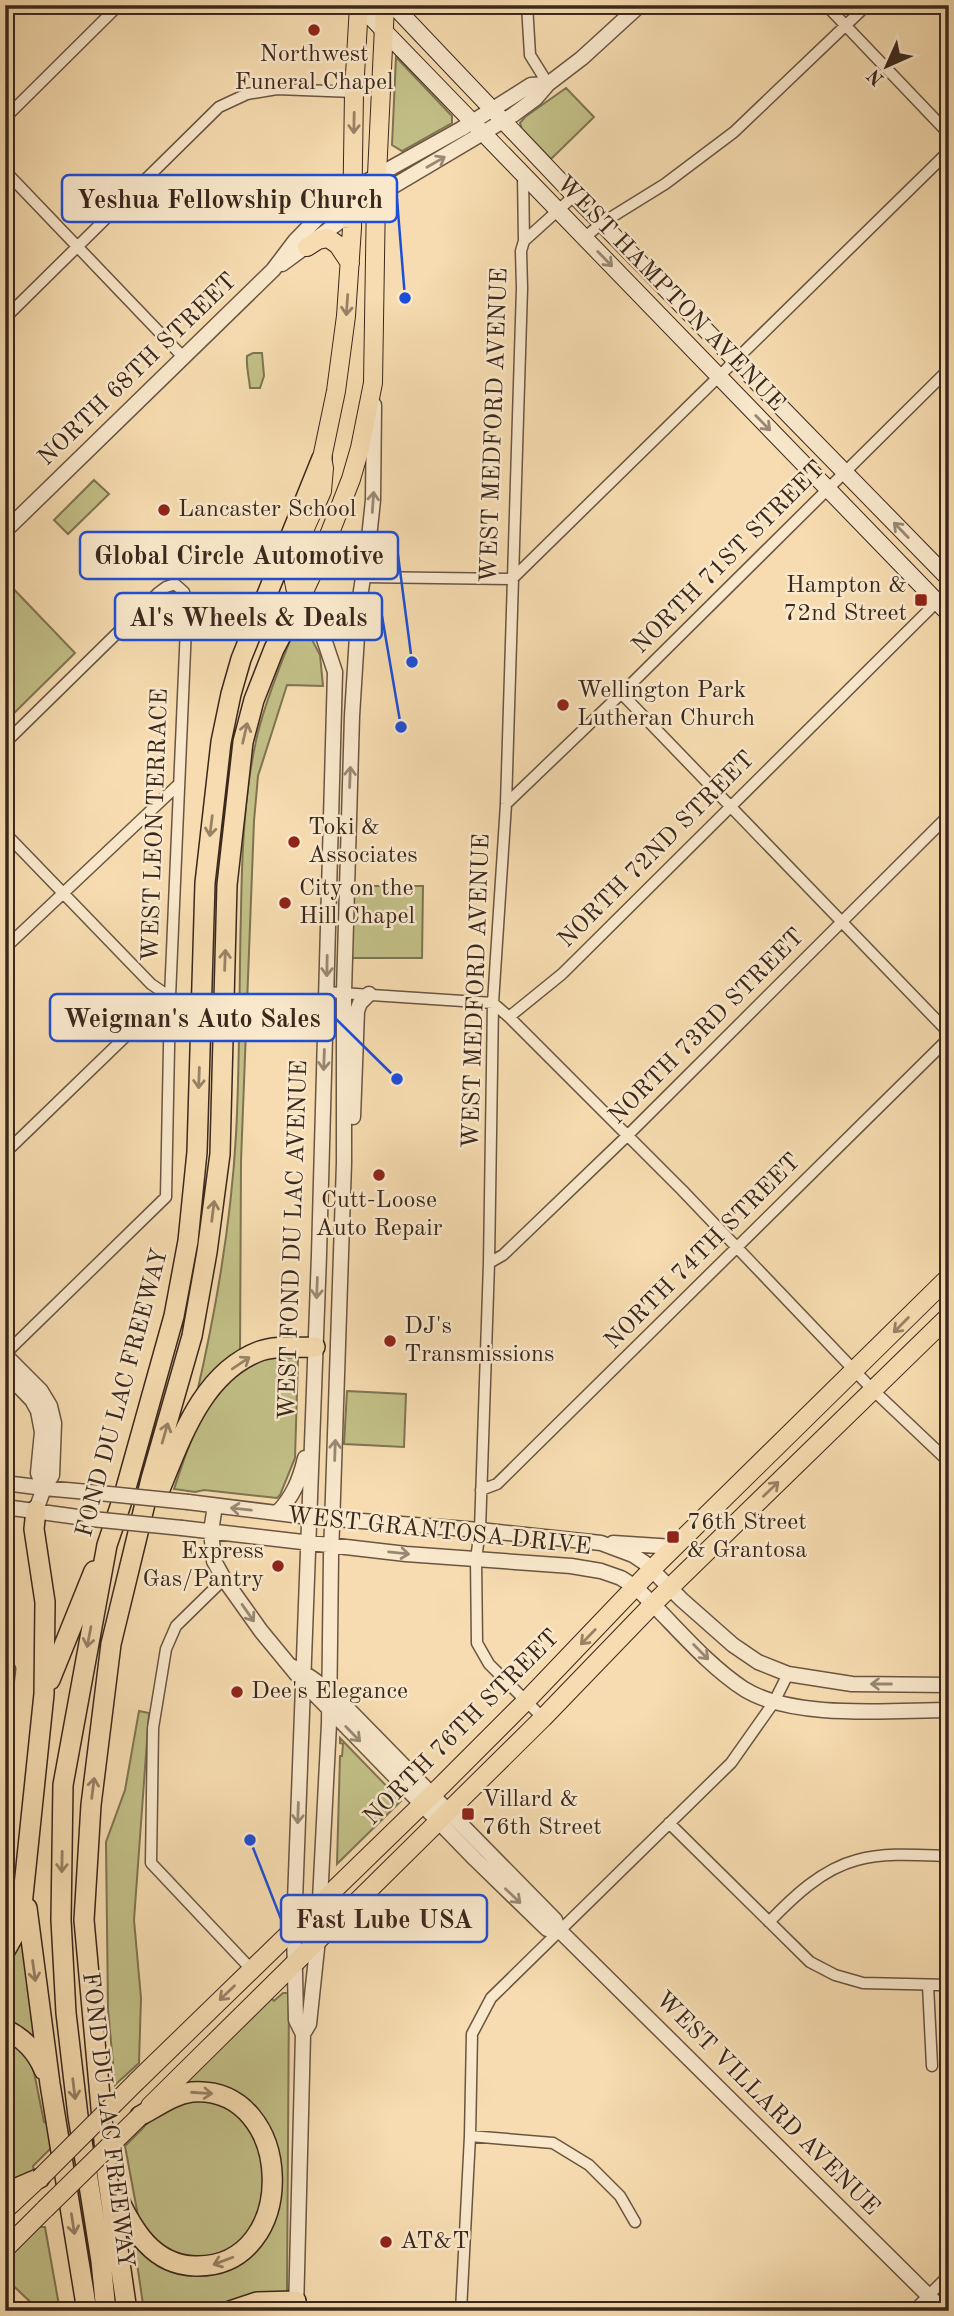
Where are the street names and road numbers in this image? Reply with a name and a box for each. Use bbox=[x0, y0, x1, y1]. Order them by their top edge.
street label: WEST HAMPTON AVENUE bbox=[551, 172, 789, 416]
street label: WEST MEDFORD AVENUE bbox=[478, 267, 512, 583]
street label: NORTH 68TH STREET bbox=[34, 269, 242, 471]
street label: NORTH 71ST STREET bbox=[628, 457, 830, 659]
street label: WEST LEON TERRACE bbox=[139, 688, 173, 962]
street label: NORTH 72ND STREET bbox=[554, 747, 760, 953]
street label: WEST MEDFORD AVENUE bbox=[460, 833, 494, 1149]
street label: NORTH 73RD STREET bbox=[605, 925, 809, 1129]
street label: WEST FOND DU LAC AVENUE bbox=[276, 1060, 312, 1420]
street label: NORTH 74TH STREET bbox=[601, 1150, 805, 1354]
street label: FOND DU LAC FREEWAY bbox=[73, 1246, 173, 1540]
street label: WEST GRANTOSA DRIVE bbox=[286, 1504, 592, 1560]
street label: NORTH 76TH STREET bbox=[360, 1626, 564, 1830]
street label: FOND DU LAC FREEWAY bbox=[77, 1971, 137, 2269]
street label: WEST VILLARD AVENUE bbox=[651, 1988, 883, 2220]

